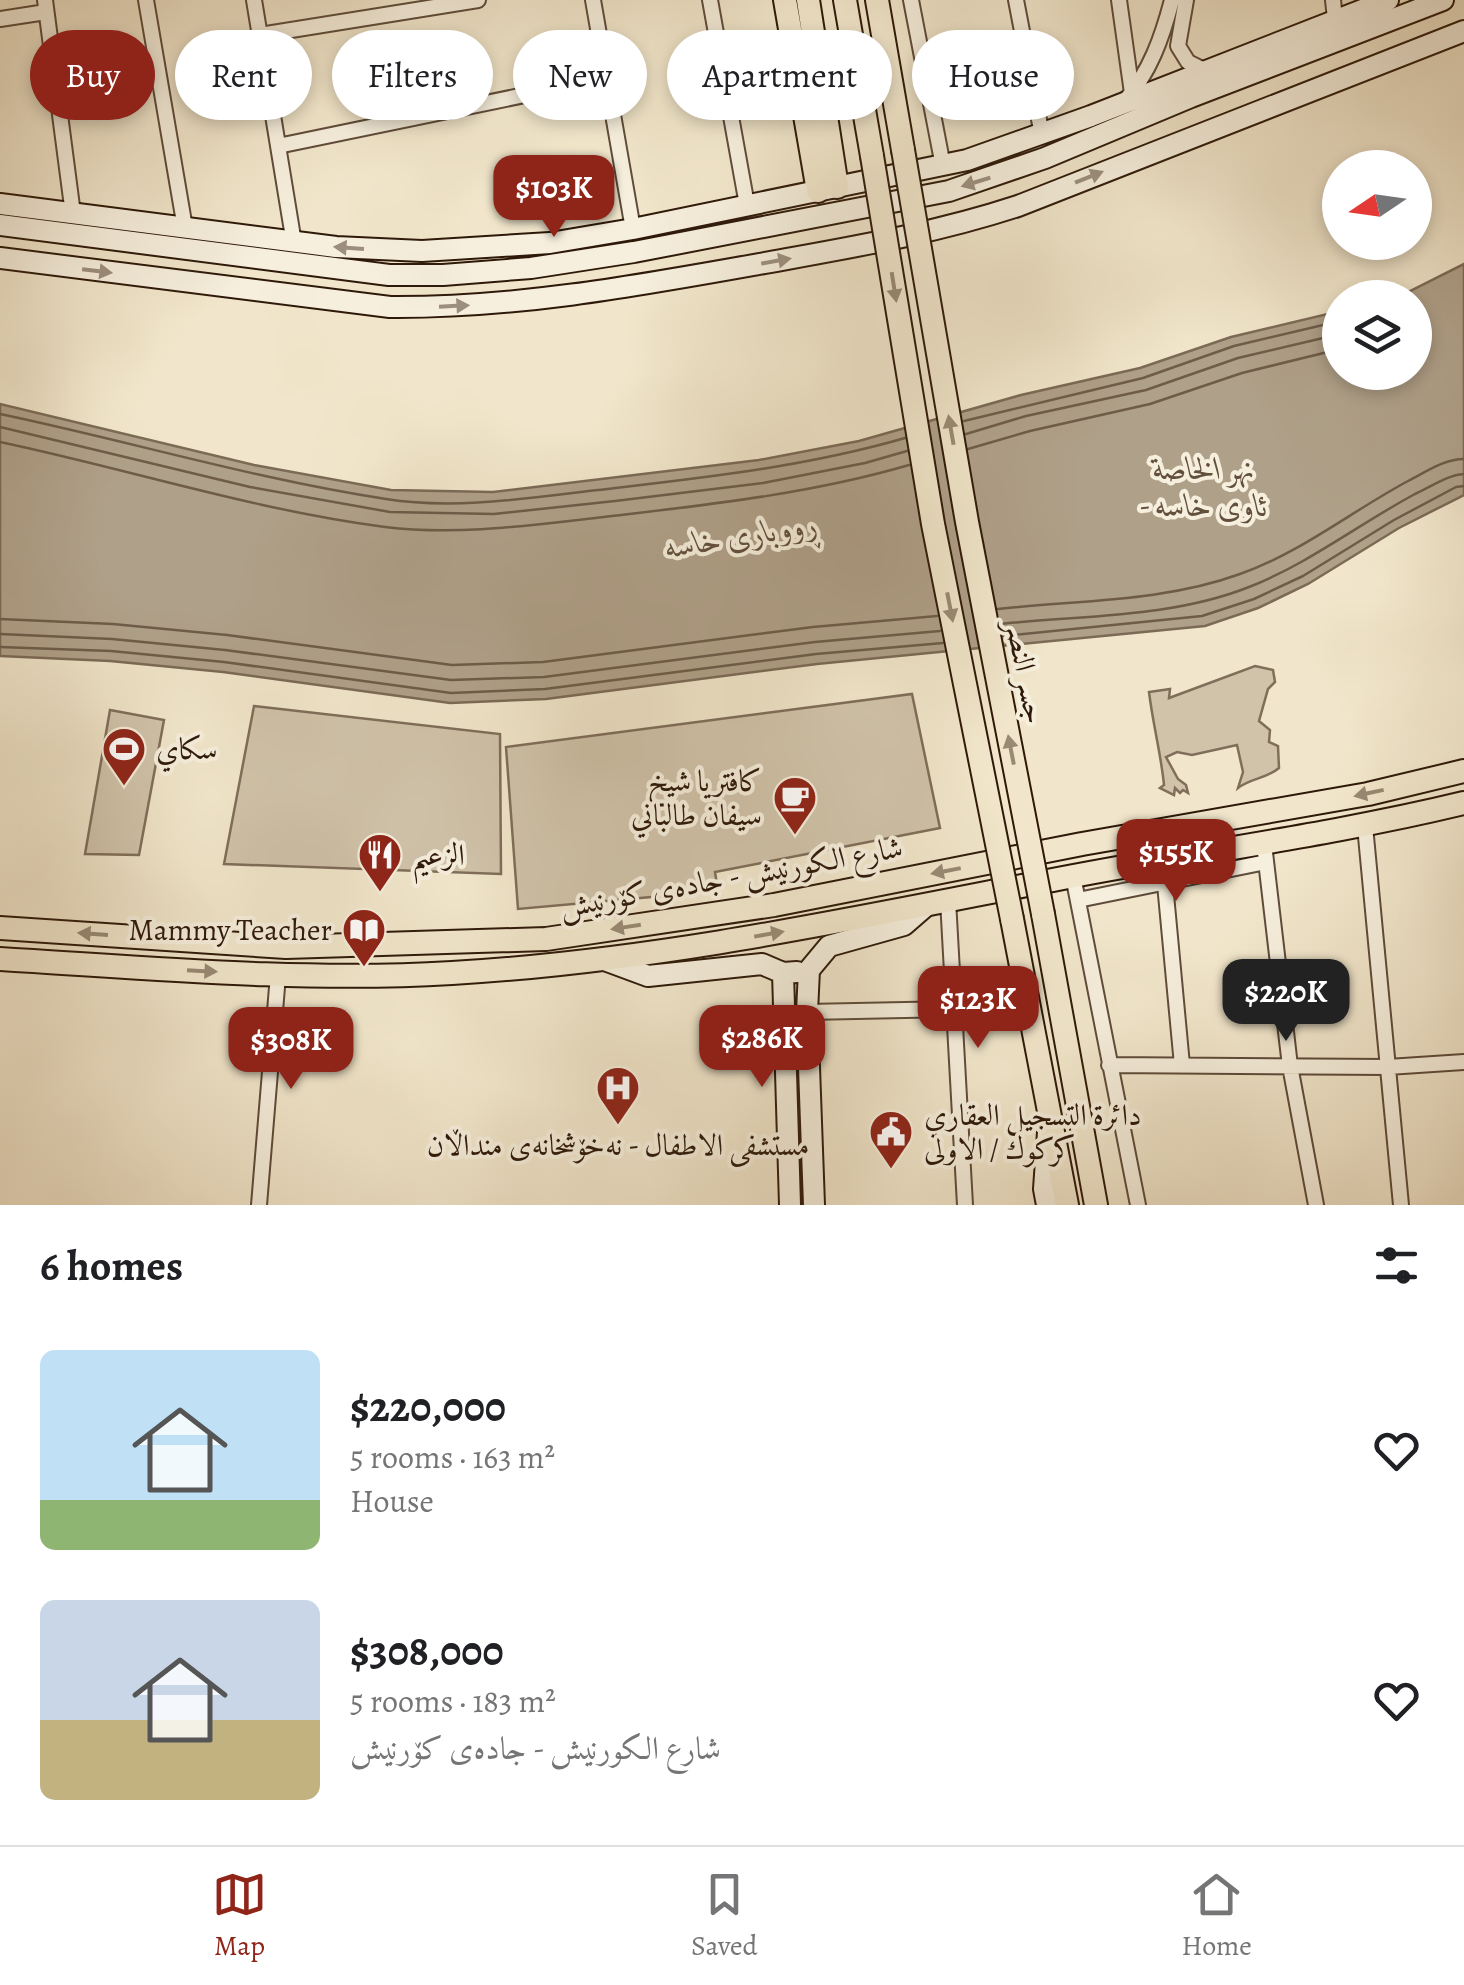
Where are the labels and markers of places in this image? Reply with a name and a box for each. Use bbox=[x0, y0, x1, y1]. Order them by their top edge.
pin: $103K bbox=[484, 155, 624, 240]
sports icon: سكاي bbox=[101, 726, 147, 787]
place label: سكاي bbox=[156, 729, 217, 773]
place label: كافتريا شيخ سيفان طالباني bbox=[631, 761, 762, 839]
cafe icon: كافتريا شيخ سيفان طالباني bbox=[772, 775, 818, 836]
pin: $155K bbox=[1106, 819, 1246, 904]
restaurant icon: الزعيم bbox=[357, 832, 403, 893]
place label: الزعيم bbox=[412, 835, 465, 884]
library icon: Mammy Teacher bbox=[341, 907, 387, 968]
place label: Mammy Teacher bbox=[129, 910, 332, 950]
pin: $220K bbox=[1216, 959, 1356, 1044]
pin: $123K bbox=[908, 966, 1048, 1051]
pin: $286K bbox=[692, 1005, 832, 1090]
pin: $308K bbox=[221, 1007, 361, 1092]
hospital icon: مستشفى الاطفال - نەخۆشخانەی منداڵان bbox=[595, 1065, 641, 1126]
place label: دائرة التسجيل العقاري كركوك / الاولى bbox=[924, 1095, 1142, 1169]
public building icon: دائرة التسجيل العقاري كركوك / الاولى bbox=[868, 1109, 914, 1170]
place label: مستشفى الاطفال - نەخۆشخانەی منداڵان bbox=[427, 1125, 809, 1167]

